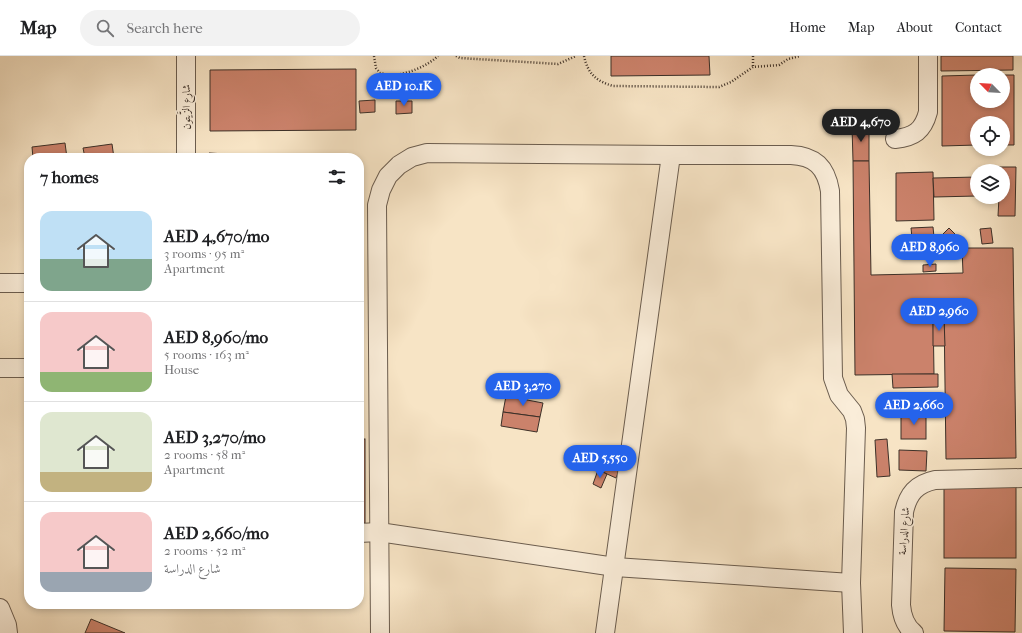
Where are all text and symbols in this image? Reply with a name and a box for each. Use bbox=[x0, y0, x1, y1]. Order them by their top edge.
search box bbox=[80, 10, 360, 46]
text: Map bbox=[20, 17, 56, 39]
icon: search bbox=[94, 17, 116, 39]
text: Search here bbox=[126, 19, 203, 37]
text: Home bbox=[789, 19, 826, 36]
text: Map bbox=[848, 19, 875, 36]
text: About bbox=[897, 19, 933, 36]
text: Contact bbox=[955, 19, 1002, 36]
north arrow bbox=[970, 68, 1010, 108]
map controls bbox=[970, 68, 1010, 204]
pin: AED 10.1K bbox=[358, 73, 450, 107]
text: AED 10.1K bbox=[375, 78, 433, 93]
street label: شارع الزَّيتون bbox=[176, 84, 196, 130]
pin: AED 4,670 bbox=[815, 109, 907, 143]
text: AED 4,670 bbox=[831, 114, 891, 129]
button: locate bbox=[970, 116, 1010, 156]
button: layers bbox=[970, 164, 1010, 204]
icon: filters bbox=[326, 166, 348, 188]
text: 7 homes bbox=[40, 167, 99, 187]
text: AED 4,670/mo bbox=[164, 226, 269, 246]
icon: home bbox=[72, 227, 120, 275]
pin: AED 8,960 bbox=[884, 234, 976, 268]
text: AED 8,960 bbox=[900, 239, 960, 254]
text: 3 rooms · 95 m² bbox=[164, 246, 244, 261]
text: Apartment bbox=[164, 261, 225, 276]
pin: AED 2,960 bbox=[893, 298, 985, 332]
text: AED 2,960 bbox=[909, 303, 969, 318]
text: AED 8,960/mo bbox=[164, 327, 268, 347]
icon: home bbox=[72, 328, 120, 376]
text: 5 rooms · 163 m² bbox=[164, 347, 249, 362]
text: House bbox=[164, 362, 199, 377]
pin: AED 3,270 bbox=[477, 373, 569, 407]
text: AED 3,270 bbox=[494, 378, 552, 393]
pin: AED 2,660 bbox=[868, 392, 960, 426]
text: AED 2,660 bbox=[884, 397, 944, 412]
text: AED 3,270/mo bbox=[164, 427, 266, 447]
icon: home bbox=[72, 428, 120, 476]
pin: AED 5,550 bbox=[554, 445, 646, 479]
text: 2 rooms · 58 m² bbox=[164, 447, 245, 462]
text: AED 5,550 bbox=[572, 450, 628, 465]
text: Apartment bbox=[164, 462, 225, 477]
street label: شارع الدراسة bbox=[896, 507, 915, 556]
text: AED 2,660/mo bbox=[164, 523, 269, 543]
icon: home bbox=[72, 528, 120, 576]
text: 2 rooms · 52 m² bbox=[164, 543, 245, 558]
text: شارع الدراسة bbox=[164, 561, 221, 576]

